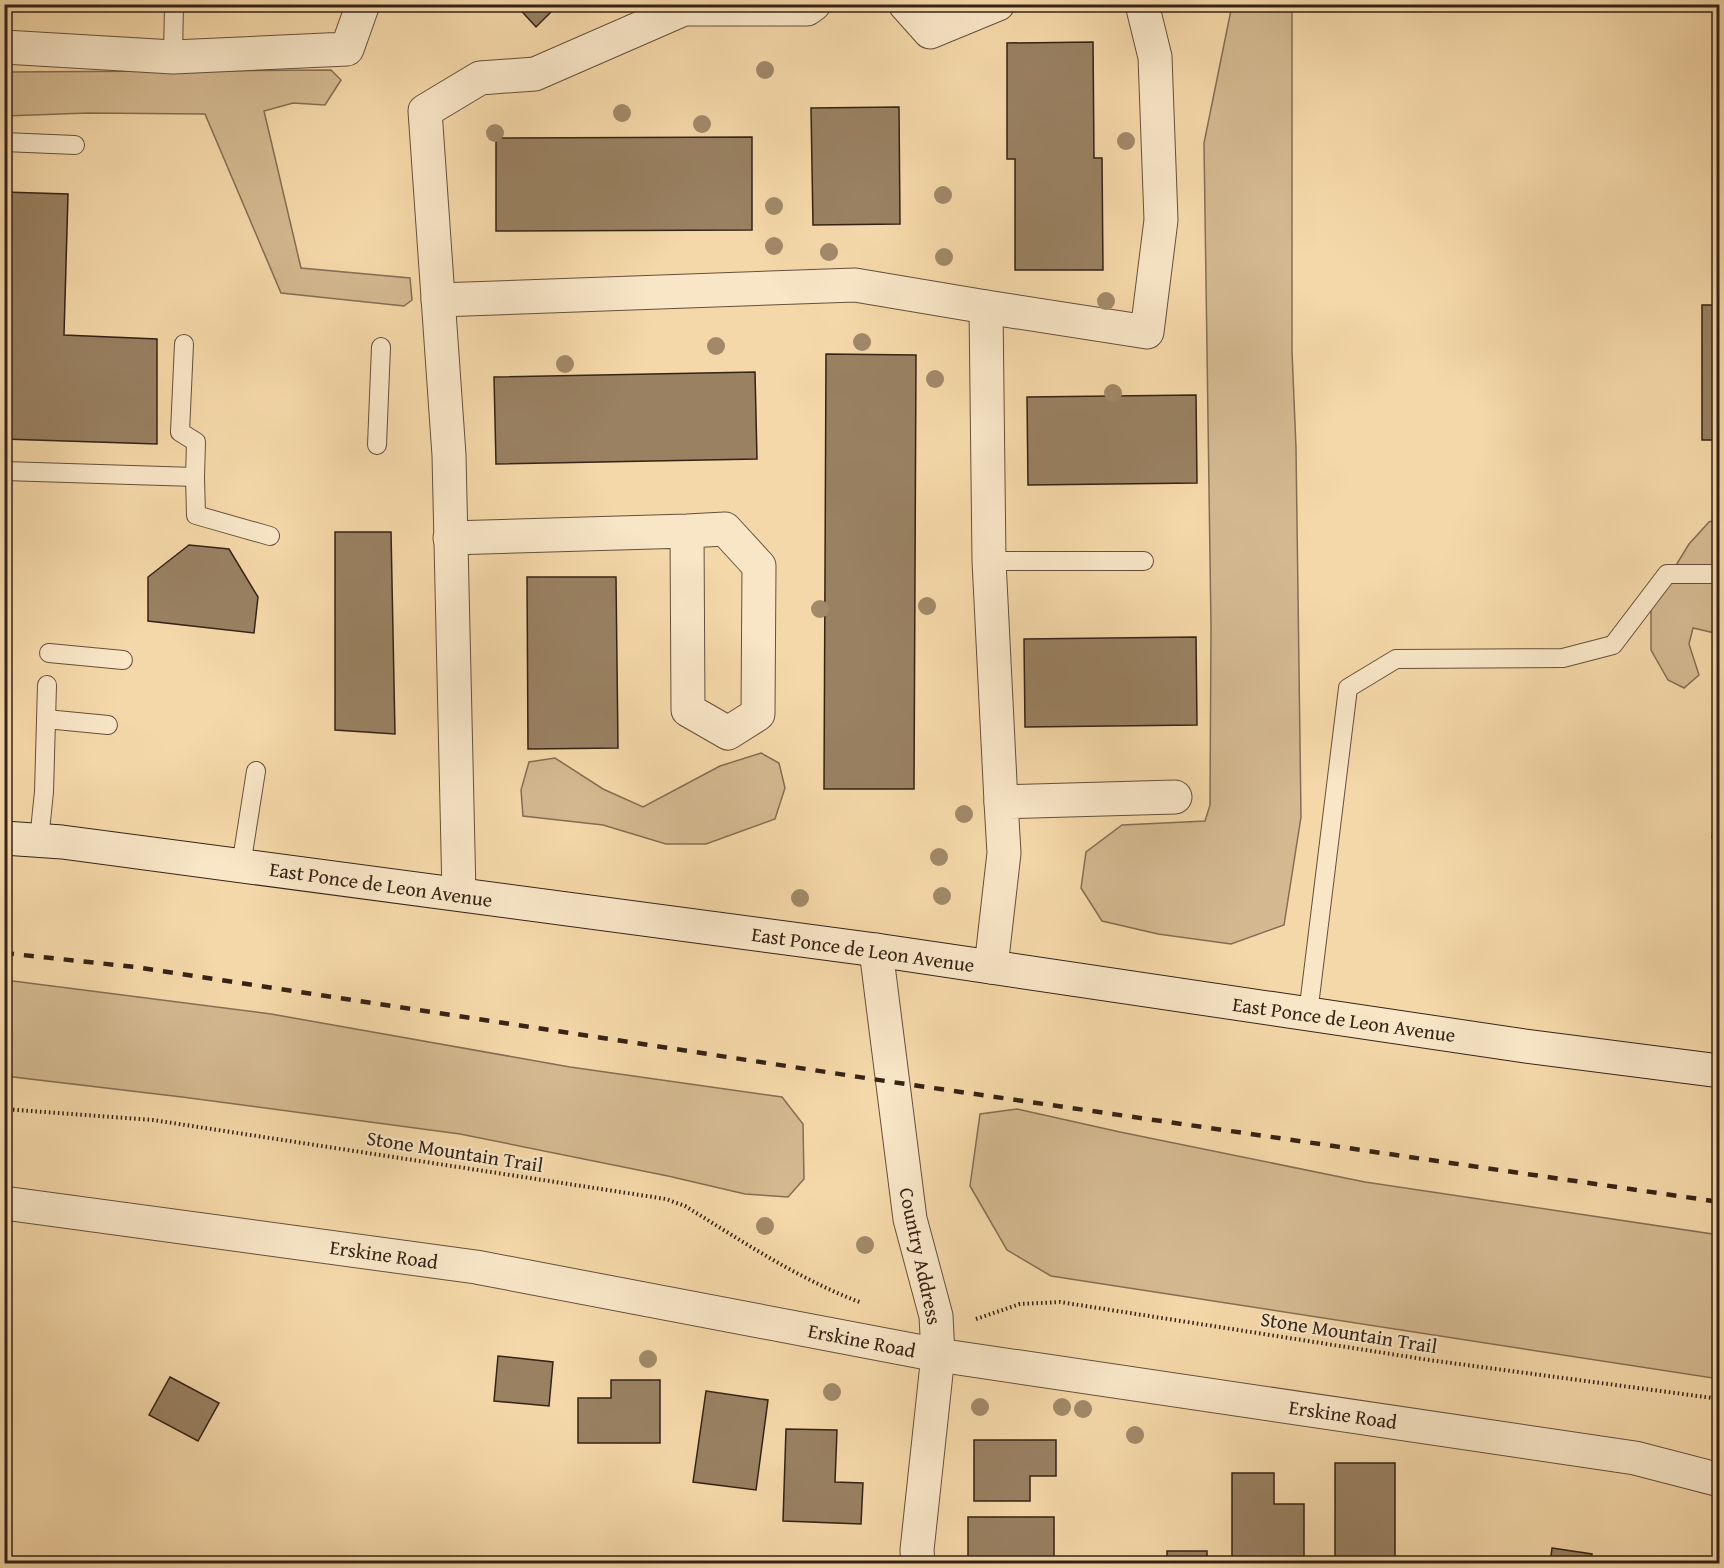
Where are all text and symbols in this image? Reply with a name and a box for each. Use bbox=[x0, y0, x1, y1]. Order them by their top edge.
street label: East Ponce de Leon Avenue bbox=[268, 854, 494, 914]
street label: East Ponce de Leon Avenue bbox=[750, 919, 976, 979]
street label: East Ponce de Leon Avenue bbox=[1231, 989, 1457, 1049]
street label: Stone Mountain Trail bbox=[365, 1123, 546, 1179]
street label: Country Address bbox=[892, 1185, 950, 1327]
street label: Erskine Road bbox=[328, 1232, 440, 1276]
street label: Stone Mountain Trail bbox=[1259, 1304, 1440, 1360]
street label: Erskine Road bbox=[806, 1315, 919, 1365]
street label: Erskine Road bbox=[1287, 1392, 1399, 1436]

